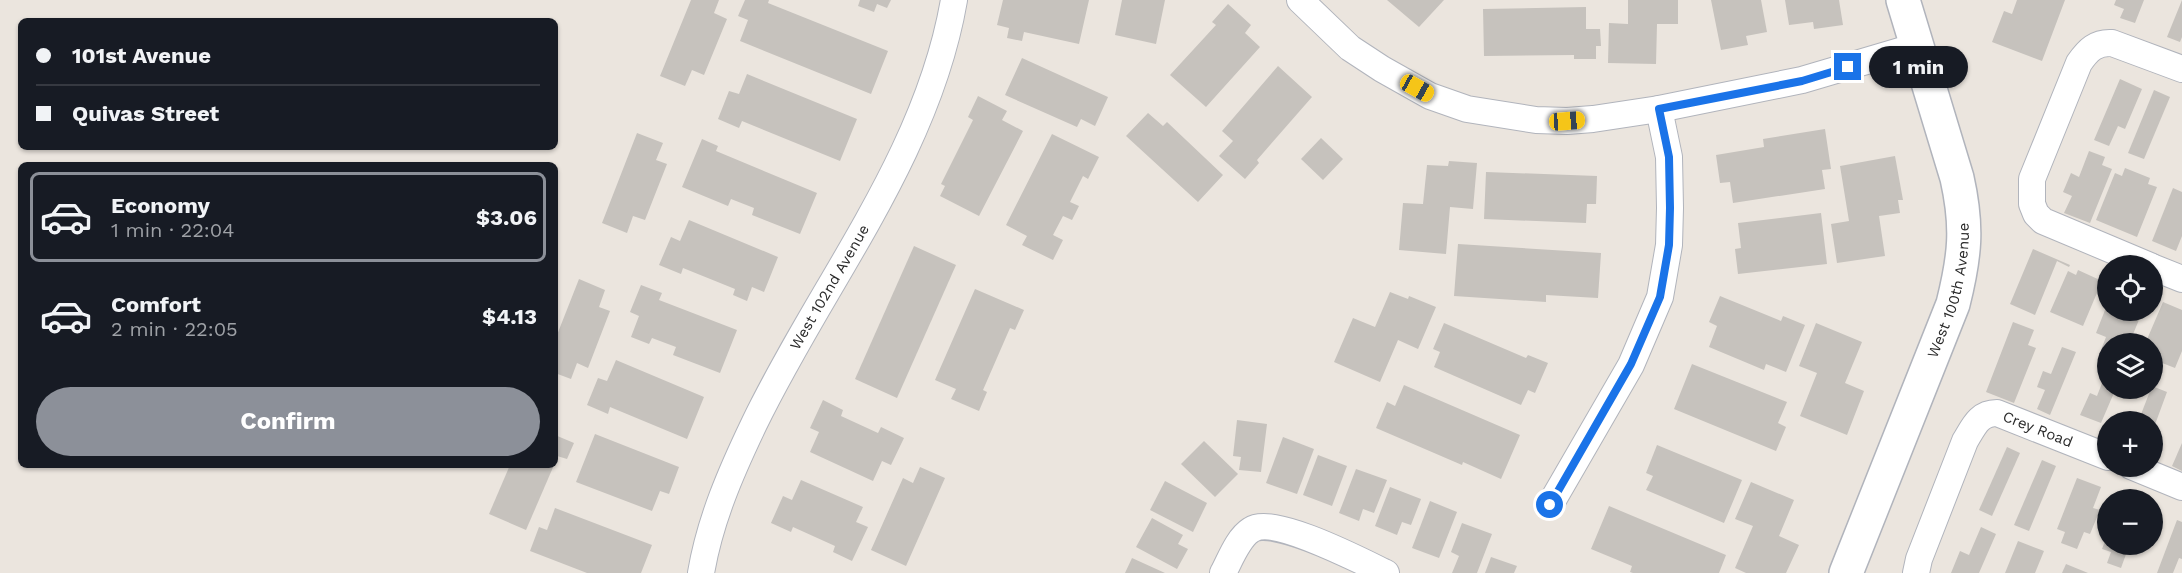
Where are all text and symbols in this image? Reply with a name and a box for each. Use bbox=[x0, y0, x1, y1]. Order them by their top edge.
text: 101st Avenue bbox=[72, 43, 211, 68]
callout: 1 min bbox=[1869, 46, 1968, 88]
route end bbox=[1834, 53, 1861, 80]
text: 1 min bbox=[1893, 55, 1944, 79]
car bbox=[1397, 71, 1437, 105]
text: Quivas Street bbox=[72, 101, 219, 126]
car bbox=[1548, 111, 1586, 131]
icon: car bbox=[39, 190, 93, 244]
text: Economy bbox=[111, 193, 210, 218]
text: $3.06 bbox=[476, 205, 537, 230]
text: 1 min · 22:04 bbox=[111, 218, 234, 242]
street label: West 102nd Avenue bbox=[786, 221, 873, 353]
street label: West 100th Avenue bbox=[1924, 223, 1973, 360]
map controls bbox=[2097, 255, 2163, 555]
button: locate bbox=[2097, 255, 2163, 321]
icon: car bbox=[39, 289, 93, 343]
text: Comfort bbox=[111, 292, 201, 317]
text: $4.13 bbox=[482, 304, 537, 329]
text: 2 min · 22:05 bbox=[111, 317, 238, 341]
button: layers bbox=[2097, 333, 2163, 399]
button: Confirm bbox=[36, 387, 540, 456]
street label: Crey Road bbox=[2000, 407, 2075, 451]
button: + bbox=[2097, 411, 2163, 477]
button: − bbox=[2097, 489, 2163, 555]
route start bbox=[1536, 491, 1563, 518]

